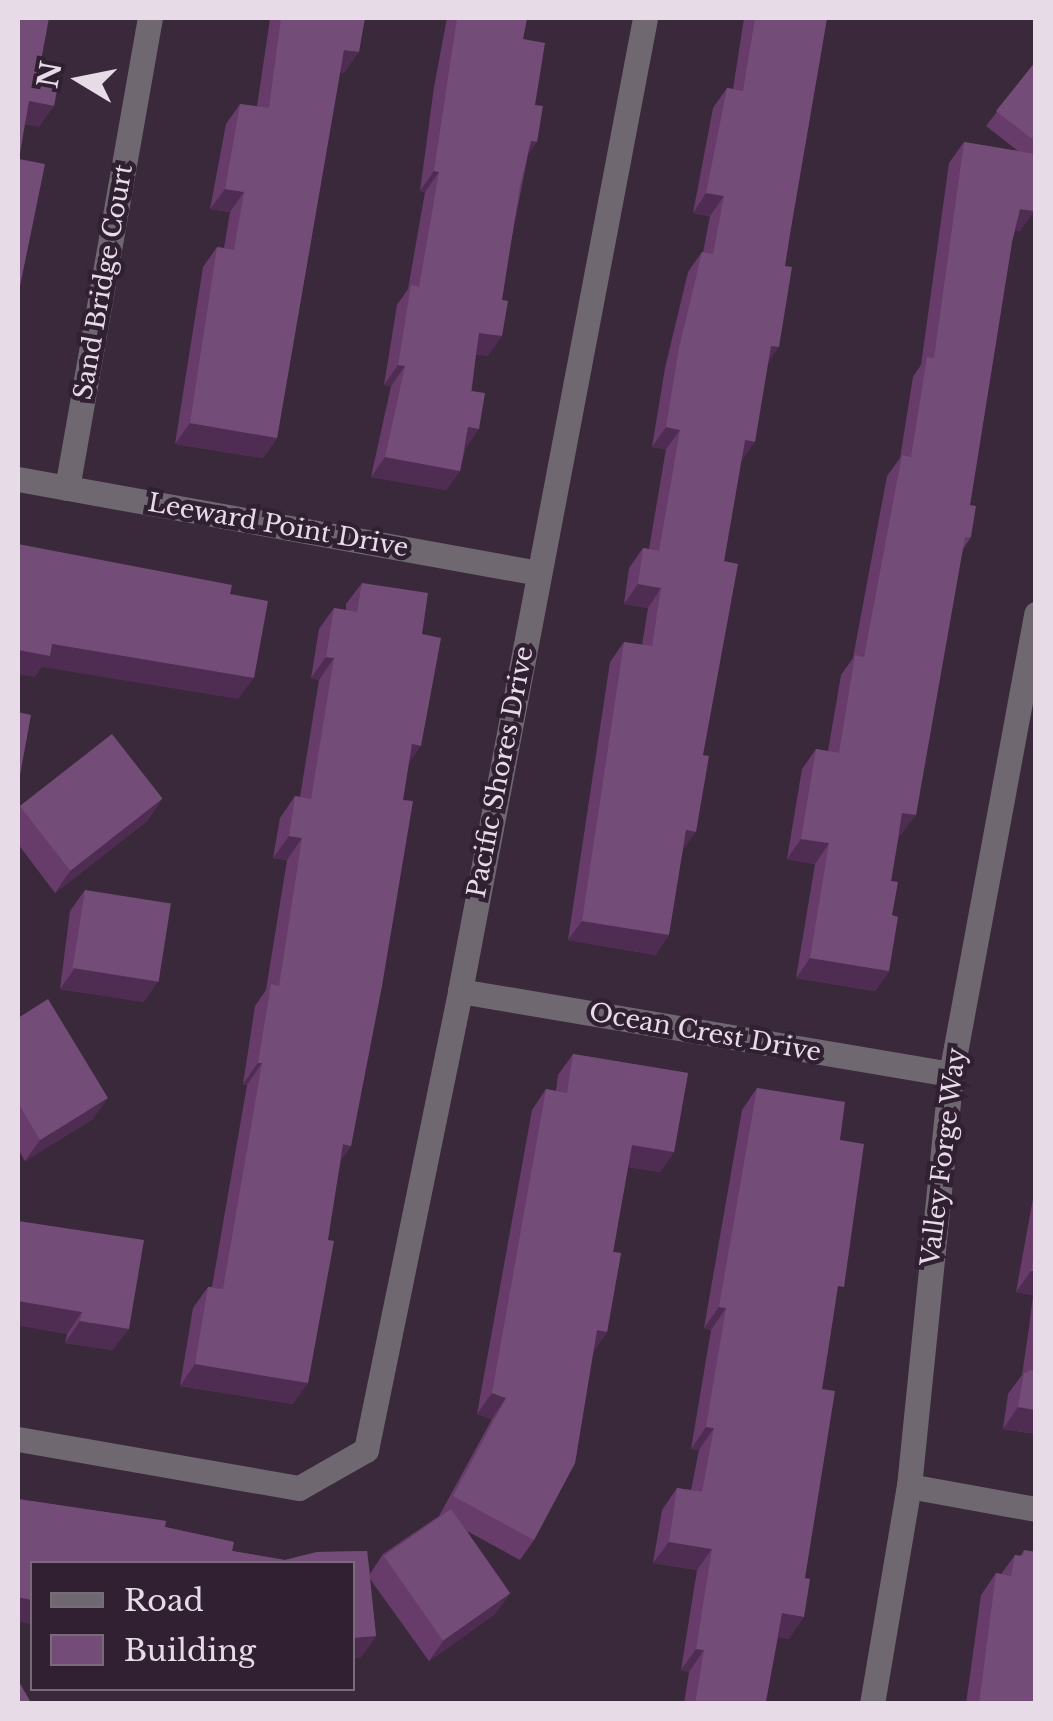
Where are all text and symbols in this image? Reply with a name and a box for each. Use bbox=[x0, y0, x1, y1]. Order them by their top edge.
north arrow bbox=[30, 30, 130, 130]
text: N bbox=[30, 59, 69, 91]
street label: Sand Bridge Court bbox=[69, 162, 139, 402]
street label: Leeward Point Drive bbox=[146, 488, 410, 564]
street label: Pacific Shores Drive bbox=[462, 644, 540, 900]
street label: Ocean Crest Drive bbox=[587, 998, 823, 1068]
street label: Valley Forge Way bbox=[916, 1045, 972, 1269]
legend bbox=[30, 1561, 355, 1691]
text: Road bbox=[124, 1582, 204, 1619]
text: Building bbox=[124, 1632, 256, 1669]

